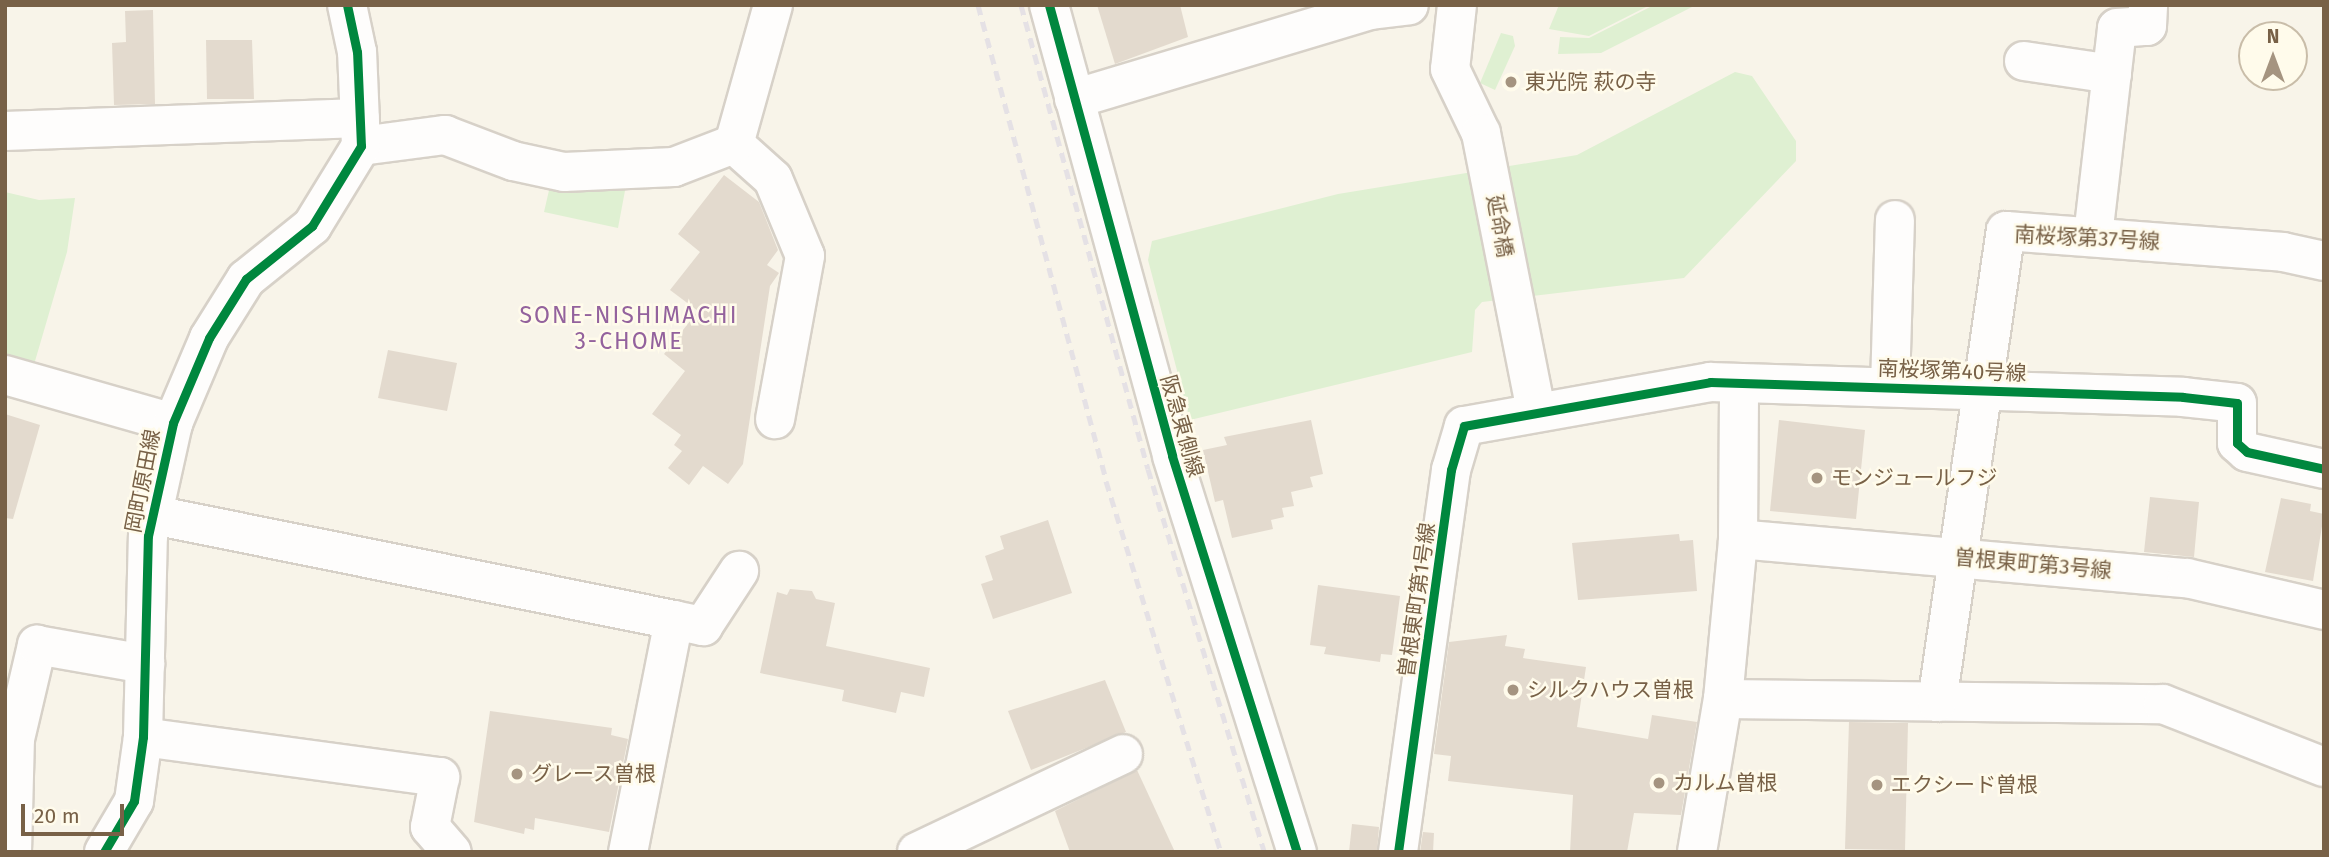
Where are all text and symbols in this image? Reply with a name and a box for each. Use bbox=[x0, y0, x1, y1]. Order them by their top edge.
north arrow bbox=[2238, 21, 2308, 91]
text: N bbox=[2267, 25, 2279, 48]
place label: 東光院 萩の寺 bbox=[1525, 69, 1657, 95]
marker: 東光院 萩の寺 bbox=[1503, 74, 1519, 90]
street label: 延命橋 bbox=[1482, 193, 1518, 259]
street label: 南桜塚第37号線 bbox=[2014, 222, 2160, 254]
district label: SONE-NISHIMACHI 3-CHOME bbox=[521, 301, 737, 355]
street label: 南桜塚第40号線 bbox=[1877, 356, 2027, 386]
street label: 阪急東側線 bbox=[1155, 372, 1209, 480]
street label: 岡町原田線 bbox=[121, 427, 165, 535]
place label: モンジュールフジ bbox=[1831, 465, 1999, 491]
marker: モンジュールフジ bbox=[1809, 470, 1825, 486]
street label: 曽根東町第1号線 bbox=[1394, 521, 1440, 679]
street label: 曽根東町第3号線 bbox=[1953, 545, 2113, 583]
place label: シルクハウス曽根 bbox=[1527, 677, 1695, 703]
marker: シルクハウス曽根 bbox=[1505, 682, 1521, 698]
place label: グレース曽根 bbox=[531, 761, 657, 787]
marker: グレース曽根 bbox=[509, 766, 525, 782]
place label: カルム曽根 bbox=[1673, 770, 1778, 796]
place label: エクシード曽根 bbox=[1891, 772, 2038, 798]
marker: カルム曽根 bbox=[1651, 775, 1667, 791]
marker: エクシード曽根 bbox=[1869, 777, 1885, 793]
scale bar bbox=[24, 790, 128, 834]
text: 20 m bbox=[34, 803, 80, 829]

